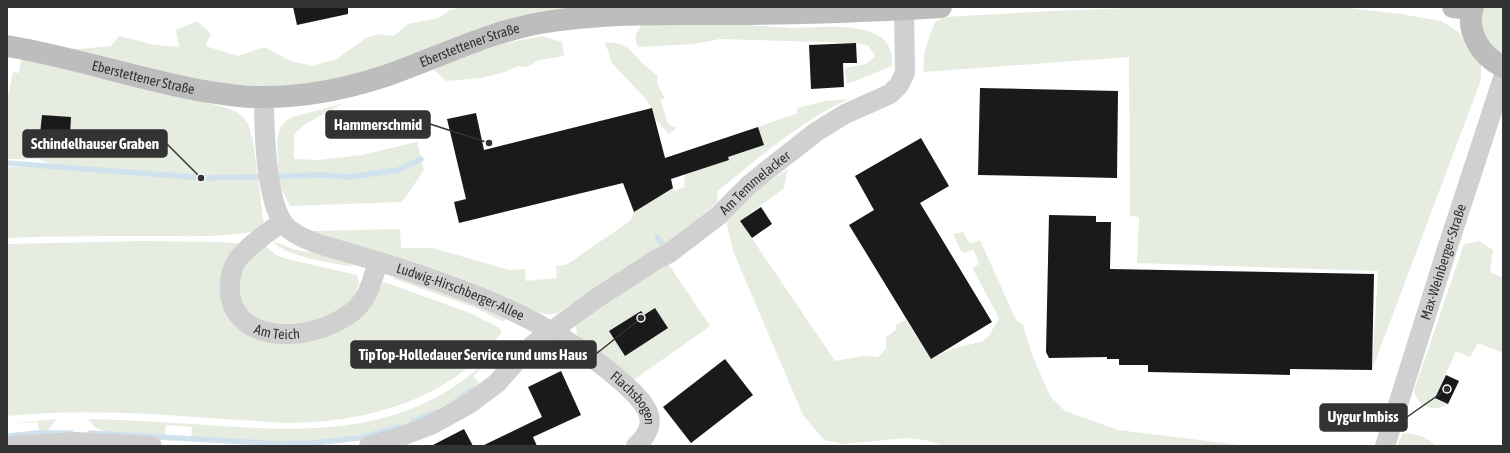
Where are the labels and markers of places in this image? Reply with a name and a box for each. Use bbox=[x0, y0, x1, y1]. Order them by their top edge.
callout: Hammerschmid bbox=[326, 111, 430, 138]
callout: Schindelhauser Graben bbox=[23, 130, 167, 157]
callout: TipTop-Holledauer Service rund ums Haus bbox=[351, 341, 596, 368]
callout: Uygur Imbiss bbox=[1320, 404, 1407, 431]

